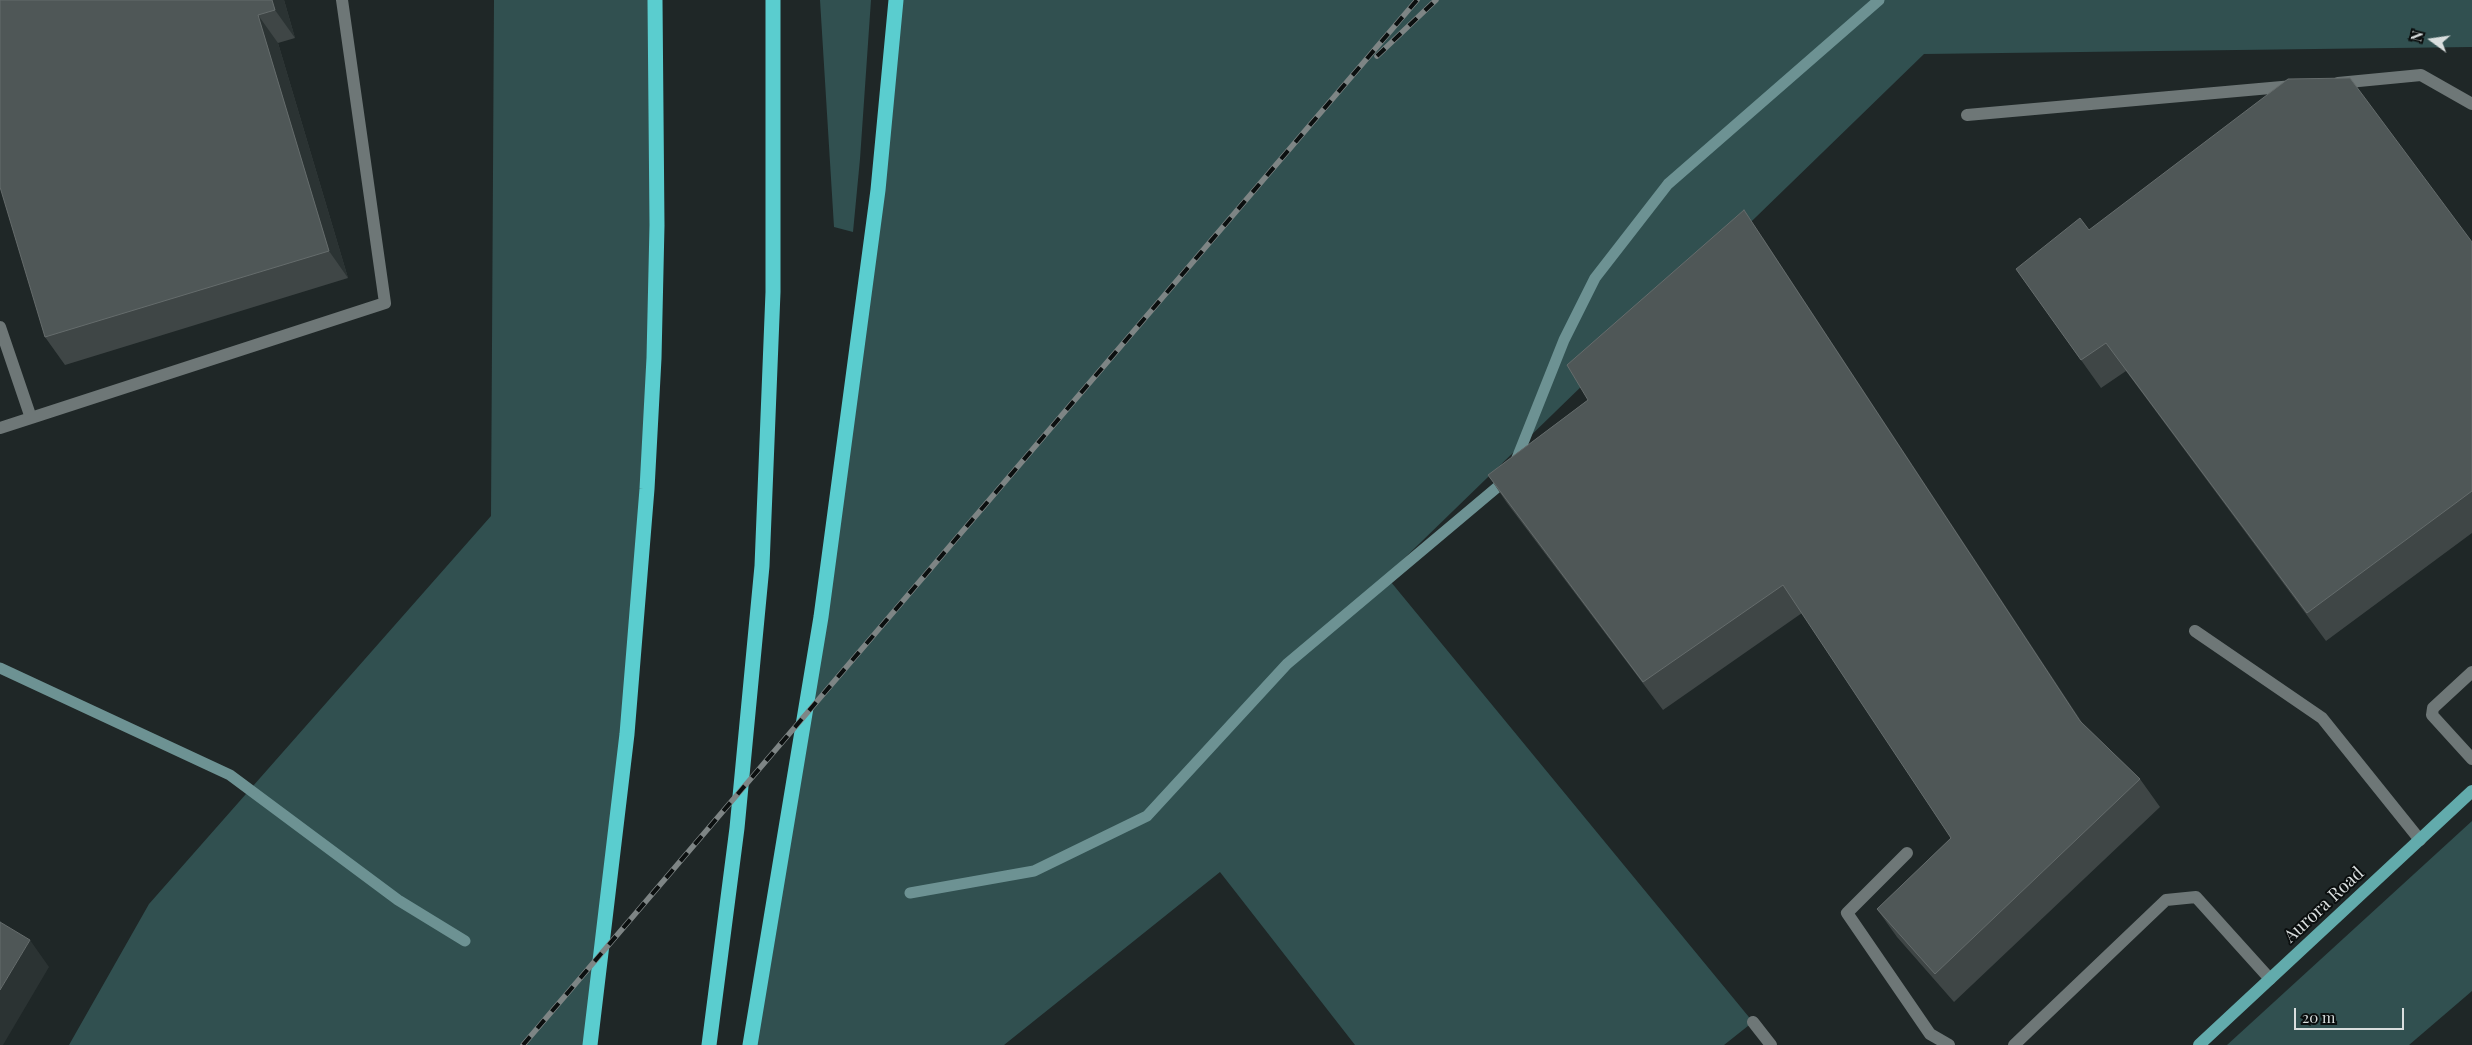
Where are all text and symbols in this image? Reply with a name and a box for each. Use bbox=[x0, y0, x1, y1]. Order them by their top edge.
north arrow bbox=[2407, 15, 2457, 65]
text: N bbox=[2407, 29, 2427, 43]
street label: Aurora Road bbox=[2280, 863, 2368, 947]
scale bar bbox=[2297, 998, 2407, 1030]
text: 20 m bbox=[2302, 1007, 2335, 1027]

